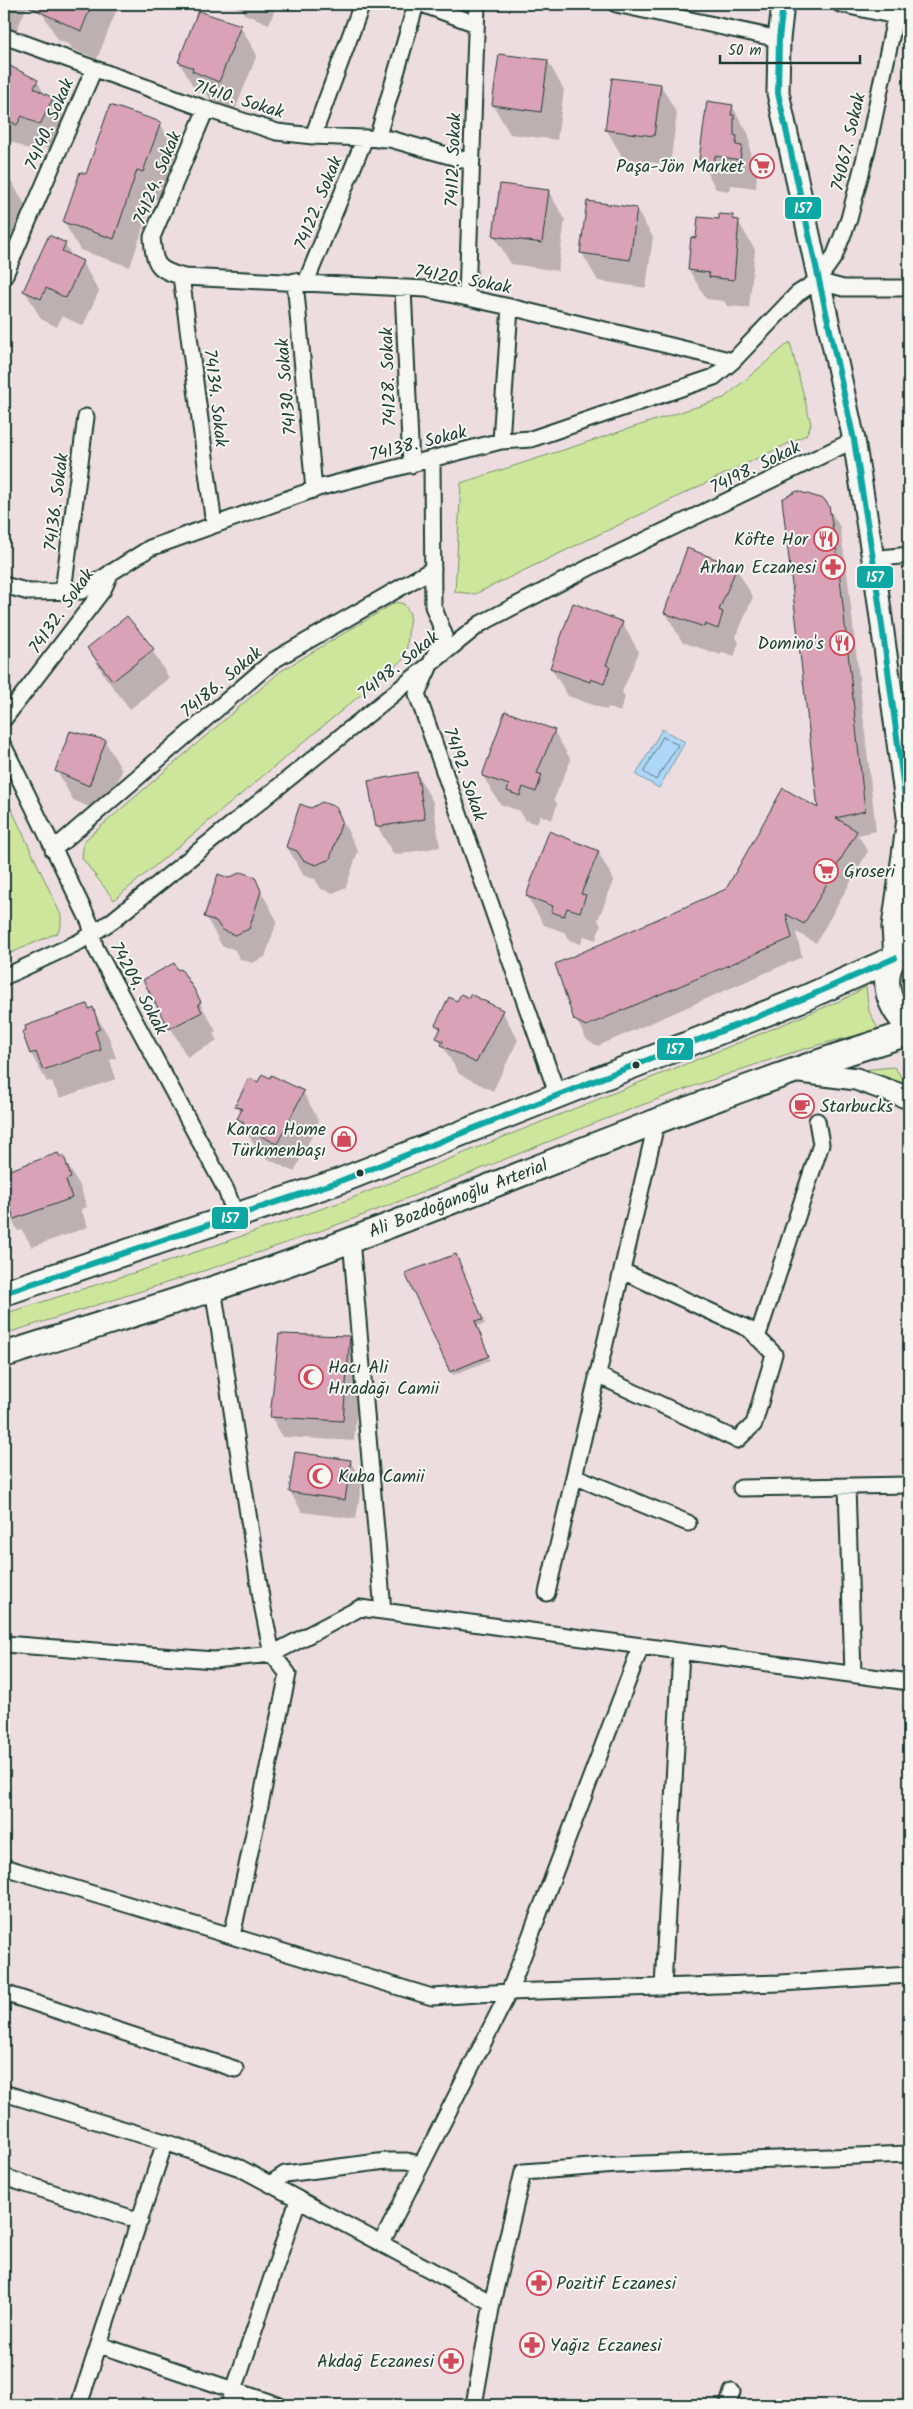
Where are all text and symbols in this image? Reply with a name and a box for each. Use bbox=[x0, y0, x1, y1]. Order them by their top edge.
scale bar bbox=[720, 32, 860, 64]
text: 50 m bbox=[728, 39, 762, 63]
street label: 71410. Sokak bbox=[190, 73, 288, 128]
street label: 74140. Sokak bbox=[18, 74, 83, 175]
street label: 74067. Sokak bbox=[824, 90, 875, 194]
street label: 74112. Sokak bbox=[438, 112, 471, 208]
street label: 74124. Sokak bbox=[126, 127, 191, 230]
street label: 74122. Sokak bbox=[287, 152, 352, 255]
place label: Paşa-Jön Market bbox=[616, 153, 745, 182]
supermarket icon: Paşa-Jön Market bbox=[749, 153, 775, 179]
line badge: 157 bbox=[784, 196, 822, 220]
text: 157 bbox=[794, 198, 812, 220]
street label: 74120. Sokak bbox=[412, 258, 514, 303]
street label: 74128. Sokak bbox=[373, 326, 406, 427]
street label: 74130. Sokak bbox=[269, 336, 306, 437]
street label: 74134. Sokak bbox=[194, 347, 235, 449]
street label: 74138. Sokak bbox=[367, 418, 471, 471]
street label: 74198. Sokak bbox=[705, 434, 807, 503]
street label: 74136. Sokak bbox=[37, 451, 78, 553]
place label: Köfte Hor bbox=[734, 526, 809, 555]
restaurant icon: Köfte Hor bbox=[813, 526, 839, 552]
place label: Arhan Eczanesi bbox=[700, 554, 817, 583]
pharmacy icon: Arhan Eczanesi bbox=[820, 554, 846, 580]
street label: 74132. Sokak bbox=[22, 562, 103, 661]
line badge: 157 bbox=[856, 565, 894, 589]
text: 157 bbox=[866, 567, 884, 589]
street label: 74198. Sokak bbox=[352, 624, 447, 708]
place label: Domino's bbox=[758, 630, 824, 659]
restaurant icon: Domino's bbox=[829, 630, 855, 656]
street label: 74186. Sokak bbox=[175, 640, 270, 726]
street label: 74192. Sokak bbox=[434, 724, 493, 826]
supermarket icon: Groseri bbox=[813, 858, 839, 884]
place label: Groseri bbox=[844, 858, 896, 887]
street label: 74204. Sokak bbox=[101, 937, 175, 1041]
line badge: 157 bbox=[656, 1037, 694, 1061]
text: 157 bbox=[666, 1039, 684, 1061]
unlabelled marker bbox=[631, 1060, 641, 1070]
cafe icon: Starbucks bbox=[789, 1093, 815, 1119]
place label: Starbucks bbox=[820, 1093, 893, 1122]
place label: Karaca Home Türkmenbaşı bbox=[226, 1116, 326, 1166]
shop icon: Karaca Home Türkmenbaşı bbox=[331, 1126, 357, 1152]
street label: Ali Bozdoğanoğlu Arterial bbox=[365, 1152, 553, 1247]
unlabelled marker bbox=[355, 1168, 365, 1178]
line badge: 157 bbox=[211, 1206, 249, 1230]
text: 157 bbox=[221, 1208, 239, 1230]
place label: Hacı Ali Hıradağı Camii bbox=[328, 1354, 440, 1404]
mosque icon: Hacı Ali Hıradağı Camii bbox=[298, 1364, 324, 1390]
mosque icon: Kuba Camii bbox=[307, 1463, 333, 1489]
place label: Kuba Camii bbox=[338, 1463, 425, 1492]
pharmacy icon: Pozitif Eczanesi bbox=[526, 2270, 552, 2296]
place label: Pozitif Eczanesi bbox=[556, 2270, 677, 2299]
pharmacy icon: Yağız Eczanesi bbox=[519, 2332, 545, 2358]
place label: Yağız Eczanesi bbox=[550, 2332, 662, 2361]
place label: Akdağ Eczanesi bbox=[317, 2348, 435, 2377]
pharmacy icon: Akdağ Eczanesi bbox=[438, 2348, 464, 2374]

